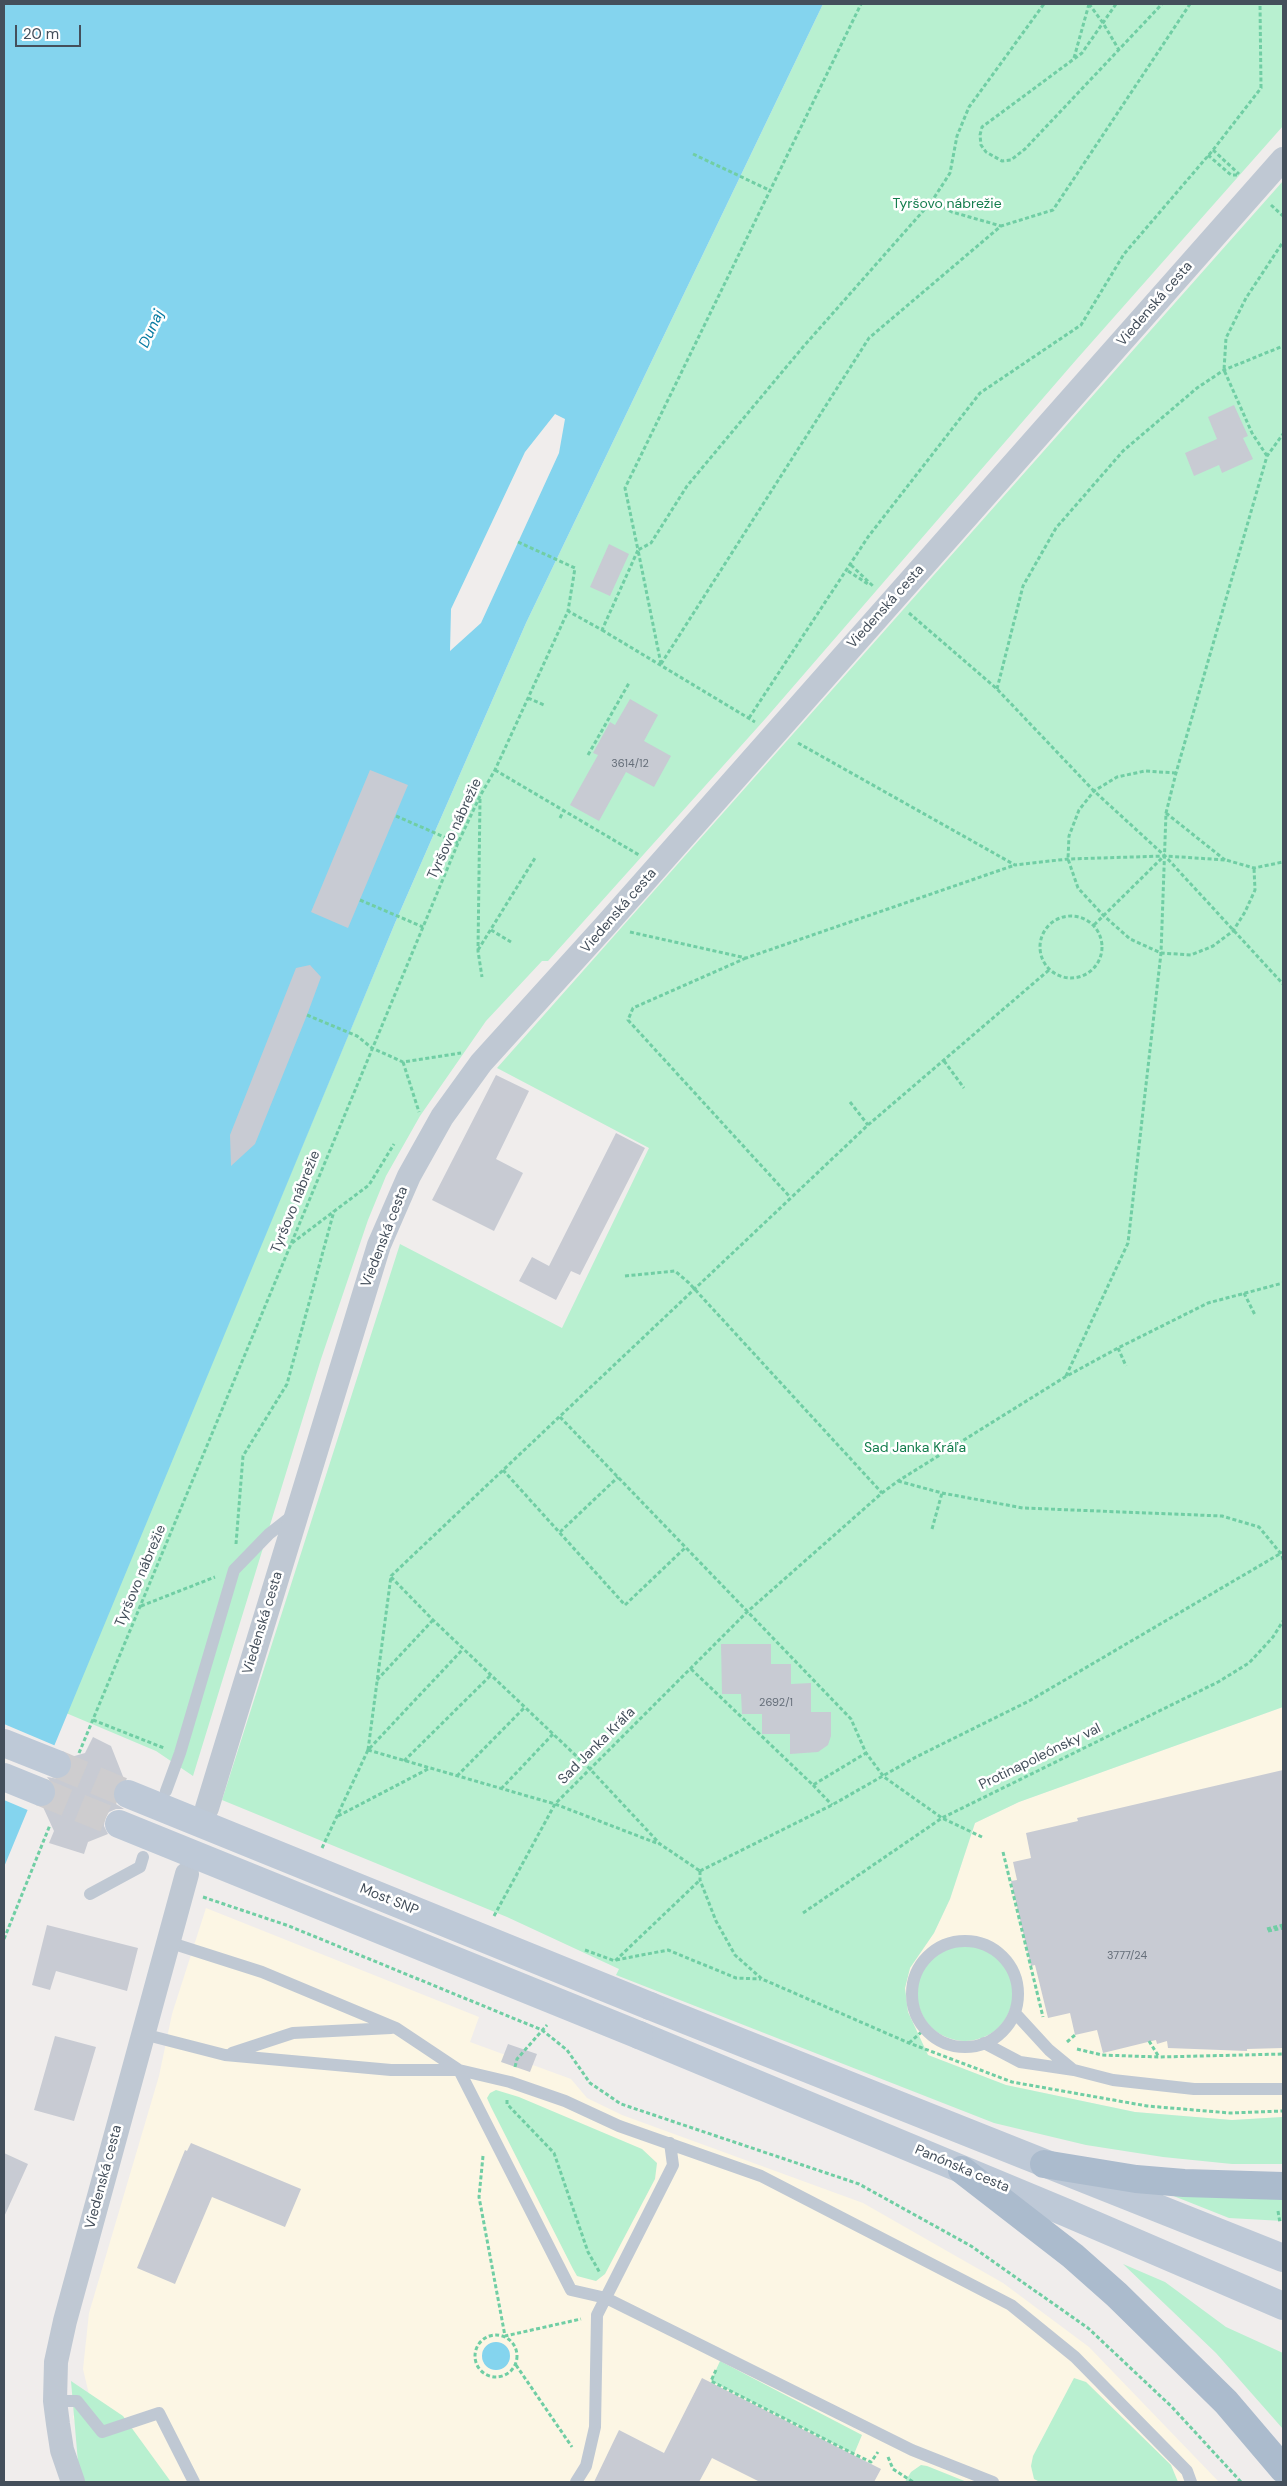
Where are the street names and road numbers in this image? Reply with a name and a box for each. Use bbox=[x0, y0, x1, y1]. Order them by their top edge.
street label: Viedenská cesta bbox=[1114, 258, 1196, 350]
street label: Viedenská cesta bbox=[844, 562, 928, 652]
street label: Tyršovo nábrežie bbox=[424, 776, 486, 882]
street label: Viedenská cesta bbox=[578, 865, 660, 957]
street label: Tyršovo nábrežie bbox=[268, 1148, 324, 1256]
street label: Viedenská cesta bbox=[358, 1184, 412, 1290]
street label: Tyršovo nábrežie bbox=[112, 1522, 170, 1630]
street label: Viedenská cesta bbox=[239, 1570, 287, 1676]
street label: Sad Janka Kráľa bbox=[555, 1704, 639, 1788]
street label: Protinapoleónsky val bbox=[976, 1720, 1104, 1794]
street label: Most SNP bbox=[357, 1881, 421, 1919]
street label: Viedenská cesta bbox=[82, 2123, 126, 2231]
street label: Panónska cesta bbox=[912, 2142, 1012, 2196]

